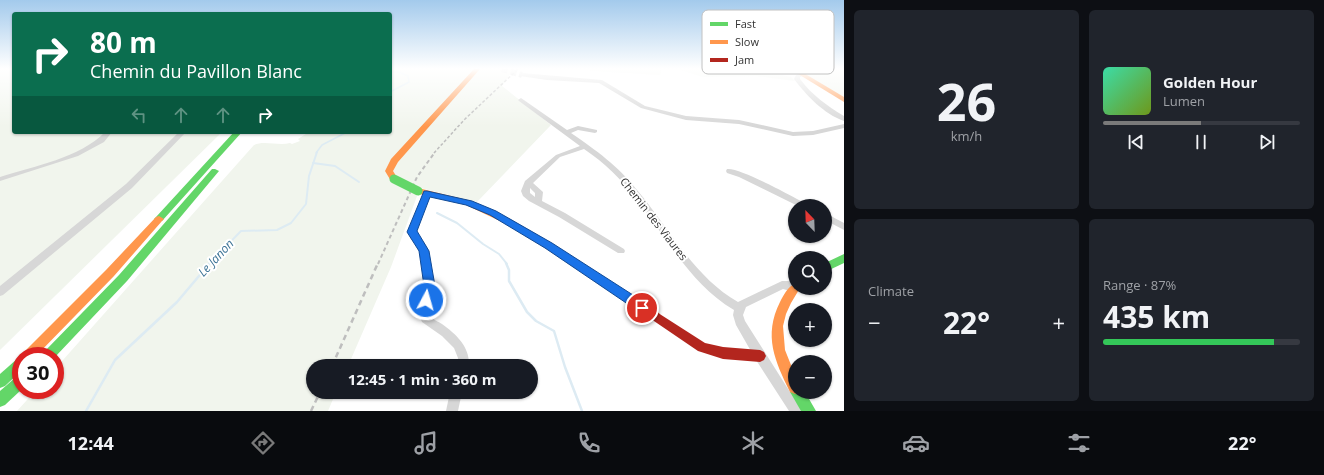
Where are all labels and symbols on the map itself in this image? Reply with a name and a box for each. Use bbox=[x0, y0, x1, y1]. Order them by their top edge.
legend bbox=[702, 10, 834, 74]
text: Fast bbox=[735, 16, 756, 31]
text: Slow bbox=[735, 34, 759, 49]
text: Jam bbox=[734, 52, 754, 67]
street label: Chemin des Viaures bbox=[617, 174, 692, 263]
north arrow bbox=[788, 199, 832, 243]
water label: Le Janon bbox=[194, 235, 237, 280]
position arrow bbox=[405, 279, 447, 321]
pin bbox=[625, 291, 659, 325]
speed limit sign: 30 bbox=[12, 347, 64, 399]

